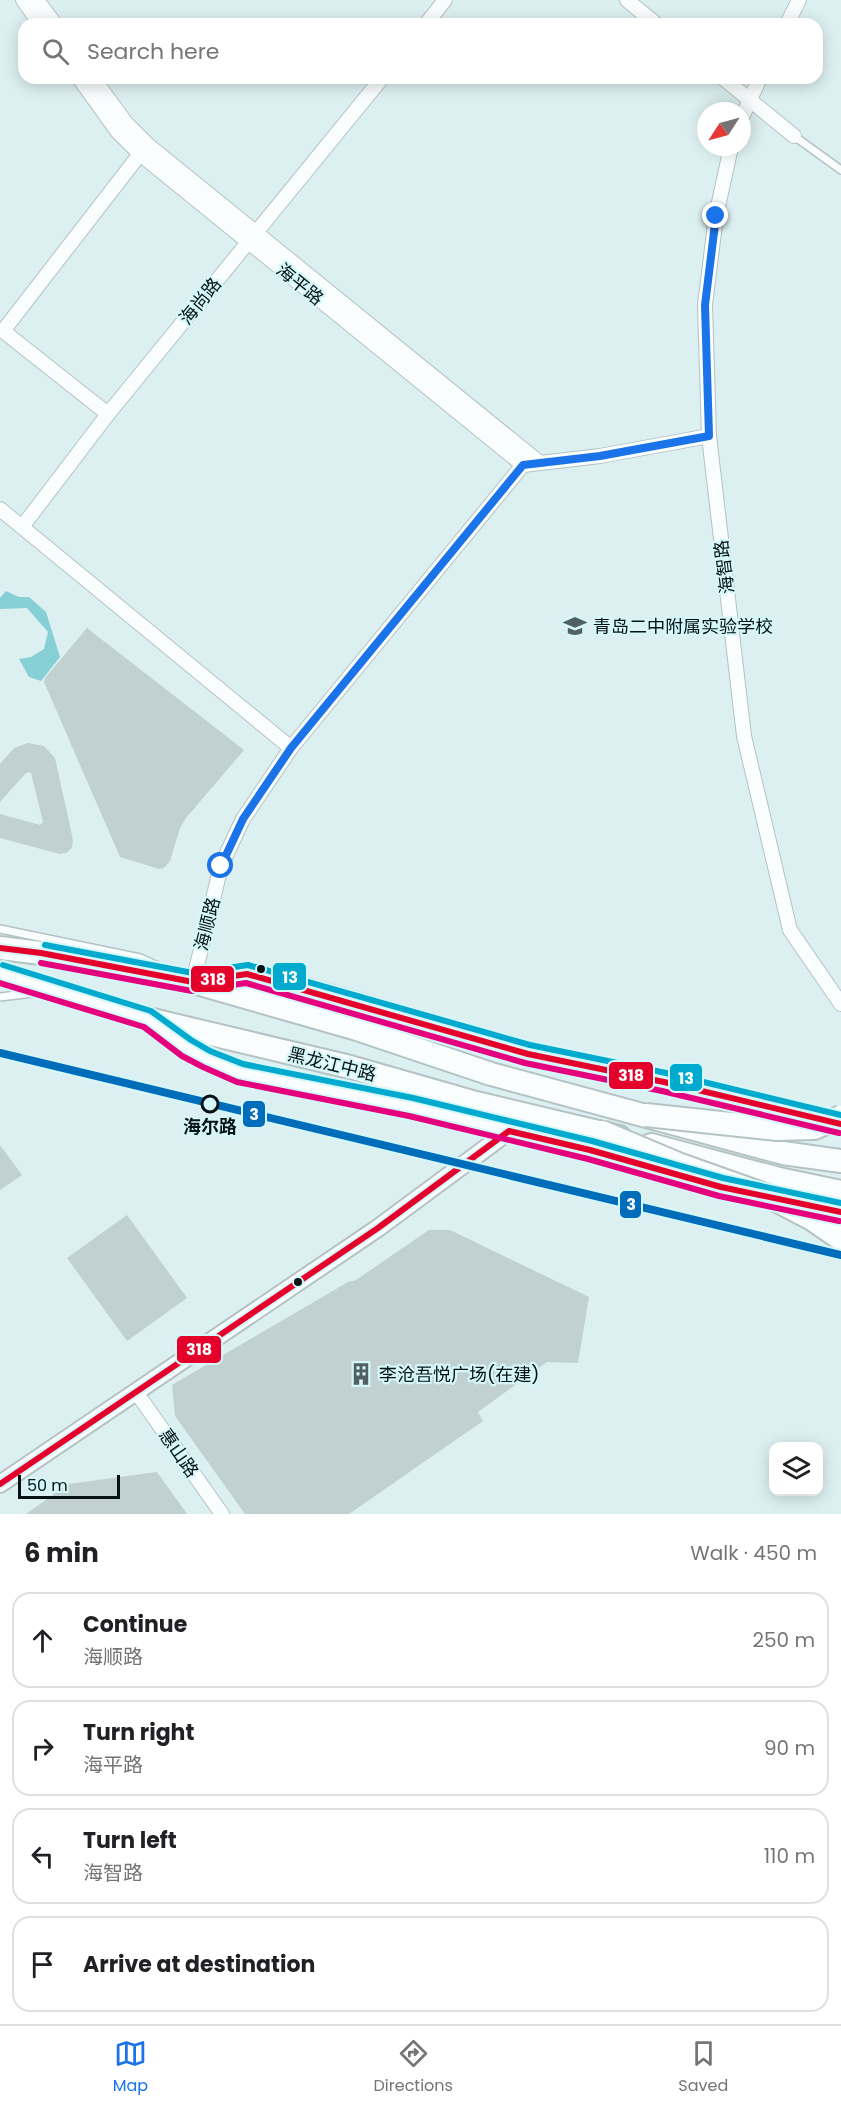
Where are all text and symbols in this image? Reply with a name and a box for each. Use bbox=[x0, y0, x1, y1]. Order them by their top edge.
search box bbox=[18, 18, 823, 84]
icon: search bbox=[39, 35, 72, 68]
text: Search here bbox=[87, 36, 220, 67]
north arrow bbox=[697, 102, 751, 156]
route end bbox=[702, 202, 728, 228]
street label: 海平路 bbox=[271, 257, 329, 311]
street label: 海尚路 bbox=[173, 272, 227, 330]
street label: 海智路 bbox=[708, 539, 740, 595]
school or university icon: 青岛二中附属实验学校 bbox=[562, 613, 588, 639]
place label: 青岛二中附属实验学校 bbox=[593, 614, 773, 639]
route start bbox=[207, 852, 233, 878]
street label: 海顺路 bbox=[188, 895, 226, 953]
line badge: 13 bbox=[272, 962, 307, 991]
unlabelled marker bbox=[255, 963, 267, 975]
line badge: 318 bbox=[190, 965, 235, 993]
text: 13 bbox=[282, 966, 298, 989]
text: 318 bbox=[200, 968, 226, 991]
street label: 黑龙江中路 bbox=[285, 1041, 379, 1087]
line badge: 318 bbox=[608, 1061, 654, 1090]
line badge: 13 bbox=[669, 1063, 703, 1092]
text: 318 bbox=[618, 1064, 644, 1087]
text: 13 bbox=[678, 1067, 694, 1090]
marker: 海尔路 bbox=[201, 1095, 219, 1113]
line badge: 3 bbox=[242, 1100, 266, 1128]
text: 3 bbox=[249, 1103, 259, 1126]
place label: 海尔路 bbox=[183, 1114, 237, 1139]
line badge: 3 bbox=[619, 1190, 642, 1219]
text: 3 bbox=[626, 1193, 636, 1216]
unlabelled marker bbox=[292, 1276, 304, 1288]
line badge: 318 bbox=[176, 1335, 222, 1364]
text: 318 bbox=[186, 1338, 212, 1361]
building icon: 李沧吾悦广场(在建) bbox=[348, 1361, 374, 1387]
place label: 李沧吾悦广场(在建) bbox=[379, 1362, 539, 1387]
street label: 惠山路 bbox=[153, 1424, 205, 1482]
map controls bbox=[769, 1442, 823, 1496]
button: layers bbox=[769, 1442, 823, 1496]
scale bar bbox=[18, 1472, 120, 1500]
text: 50 m bbox=[27, 1474, 68, 1497]
text: 6 min bbox=[24, 1535, 99, 1571]
text: Walk · 450 m bbox=[690, 1539, 817, 1567]
text: Continue bbox=[83, 1609, 187, 1640]
icon: ahead bbox=[26, 1624, 59, 1657]
text: 250 m bbox=[752, 1626, 815, 1654]
text: 海顺路 bbox=[83, 1643, 143, 1671]
text: Turn right bbox=[83, 1717, 194, 1748]
icon: right bbox=[26, 1732, 59, 1765]
text: 90 m bbox=[764, 1734, 815, 1762]
text: 海平路 bbox=[83, 1751, 143, 1779]
text: Turn left bbox=[83, 1825, 177, 1856]
icon: left bbox=[26, 1840, 59, 1873]
text: 110 m bbox=[764, 1842, 815, 1870]
text: 海智路 bbox=[83, 1859, 143, 1887]
icon: arrive bbox=[26, 1948, 59, 1981]
text: Arrive at destination bbox=[83, 1949, 315, 1980]
tab: Map bbox=[113, 2037, 148, 2098]
tab: Directions bbox=[374, 2037, 453, 2098]
tab: Saved bbox=[678, 2037, 728, 2098]

